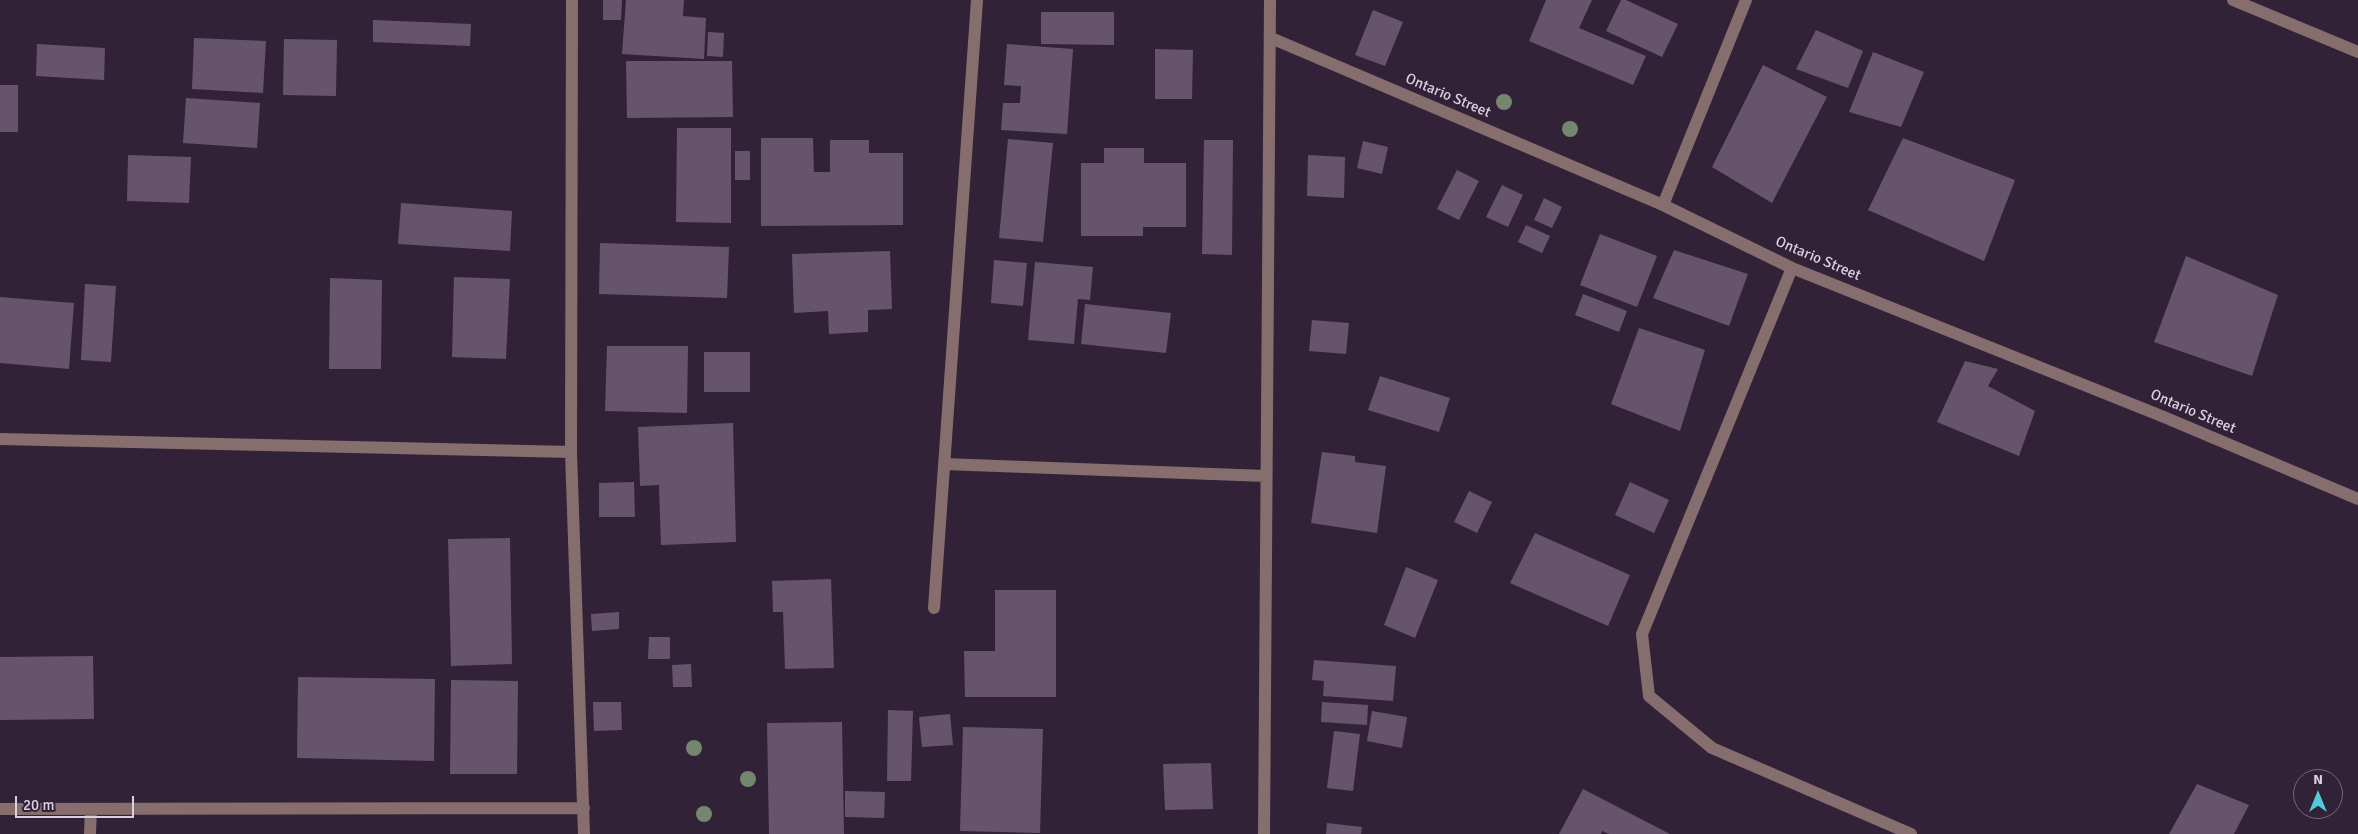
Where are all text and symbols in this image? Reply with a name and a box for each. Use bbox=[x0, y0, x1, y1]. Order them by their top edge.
street label: Ontario Street bbox=[1403, 70, 1493, 122]
street label: Ontario Street bbox=[1773, 233, 1863, 285]
street label: Ontario Street bbox=[2148, 386, 2238, 438]
north arrow bbox=[2293, 769, 2343, 819]
text: N bbox=[2313, 771, 2323, 788]
scale bar bbox=[18, 786, 136, 818]
text: 20 m bbox=[23, 796, 54, 814]

